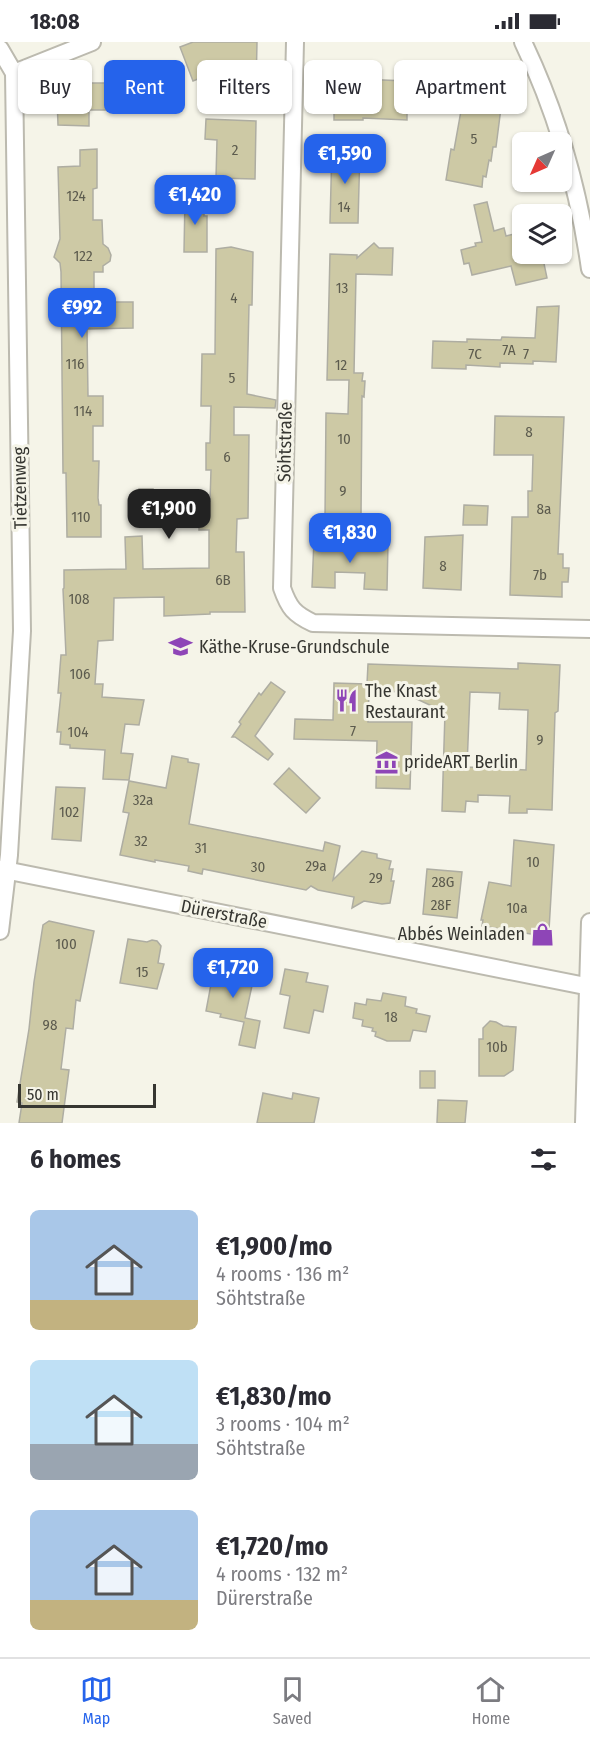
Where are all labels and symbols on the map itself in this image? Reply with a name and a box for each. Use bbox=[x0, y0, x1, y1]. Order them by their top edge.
house number: 5 bbox=[471, 130, 478, 148]
north arrow bbox=[512, 132, 572, 192]
pin: €1,590 bbox=[296, 134, 394, 185]
house number: 2 bbox=[232, 141, 239, 159]
pin: €1,420 bbox=[146, 175, 244, 226]
house number: 124 bbox=[66, 187, 86, 205]
house number: 14 bbox=[337, 198, 351, 216]
house number: 122 bbox=[73, 247, 93, 265]
house number: 13 bbox=[336, 279, 349, 297]
pin: €992 bbox=[46, 288, 118, 339]
house number: 4 bbox=[230, 289, 238, 307]
house number: 7A bbox=[502, 341, 516, 359]
house number: 7C bbox=[468, 345, 482, 363]
house number: 7 bbox=[523, 345, 529, 363]
house number: 116 bbox=[66, 355, 84, 373]
house number: 12 bbox=[335, 356, 348, 374]
house number: 5 bbox=[229, 369, 236, 387]
house number: 114 bbox=[74, 402, 92, 420]
street label: Söhtstraße bbox=[273, 402, 297, 482]
house number: 8 bbox=[525, 423, 533, 441]
house number: 10 bbox=[337, 430, 351, 448]
street label: Tietzenweg bbox=[8, 446, 32, 529]
house number: 6 bbox=[223, 448, 231, 466]
house number: 9 bbox=[339, 482, 347, 500]
pin: €1,900 bbox=[120, 489, 218, 540]
house number: 8a bbox=[537, 500, 551, 518]
house number: 110 bbox=[71, 508, 91, 526]
pin: €1,830 bbox=[301, 513, 399, 564]
house number: 8 bbox=[439, 557, 447, 575]
house number: 7b bbox=[533, 566, 547, 584]
house number: 6B bbox=[215, 571, 231, 589]
house number: 108 bbox=[68, 590, 90, 608]
school or university icon: Käthe-Kruse-Grundschule bbox=[168, 634, 194, 660]
place label: Käthe-Kruse-Grundschule bbox=[199, 636, 390, 658]
house number: 106 bbox=[69, 665, 91, 683]
place label: The Knast Restaurant bbox=[365, 680, 445, 723]
restaurant icon: The Knast Restaurant bbox=[334, 688, 360, 714]
house number: 7 bbox=[350, 722, 356, 740]
house number: 104 bbox=[68, 723, 88, 741]
house number: 9 bbox=[536, 731, 544, 749]
museum icon: prideART Berlin bbox=[373, 749, 399, 775]
place label: prideART Berlin bbox=[404, 751, 518, 773]
house number: 32a bbox=[133, 791, 153, 809]
house number: 102 bbox=[59, 803, 79, 821]
house number: 32 bbox=[134, 832, 148, 850]
house number: 31 bbox=[195, 839, 207, 857]
house number: 10 bbox=[526, 853, 540, 871]
house number: 29a bbox=[305, 857, 327, 875]
house number: 30 bbox=[251, 858, 265, 876]
house number: 29 bbox=[369, 869, 383, 887]
house number: 28G bbox=[432, 873, 454, 891]
street label: Dürerstraße bbox=[179, 895, 269, 933]
house number: 28F bbox=[431, 896, 452, 914]
house number: 10a bbox=[506, 899, 528, 917]
shop icon: Abbés Weinladen bbox=[530, 921, 556, 947]
place label: Abbés Weinladen bbox=[398, 923, 525, 945]
house number: 100 bbox=[55, 935, 77, 953]
pin: €1,720 bbox=[184, 948, 282, 999]
house number: 15 bbox=[136, 963, 148, 981]
house number: 18 bbox=[384, 1008, 398, 1026]
house number: 98 bbox=[43, 1016, 57, 1034]
house number: 10b bbox=[486, 1038, 508, 1056]
scale bar bbox=[18, 1081, 156, 1108]

